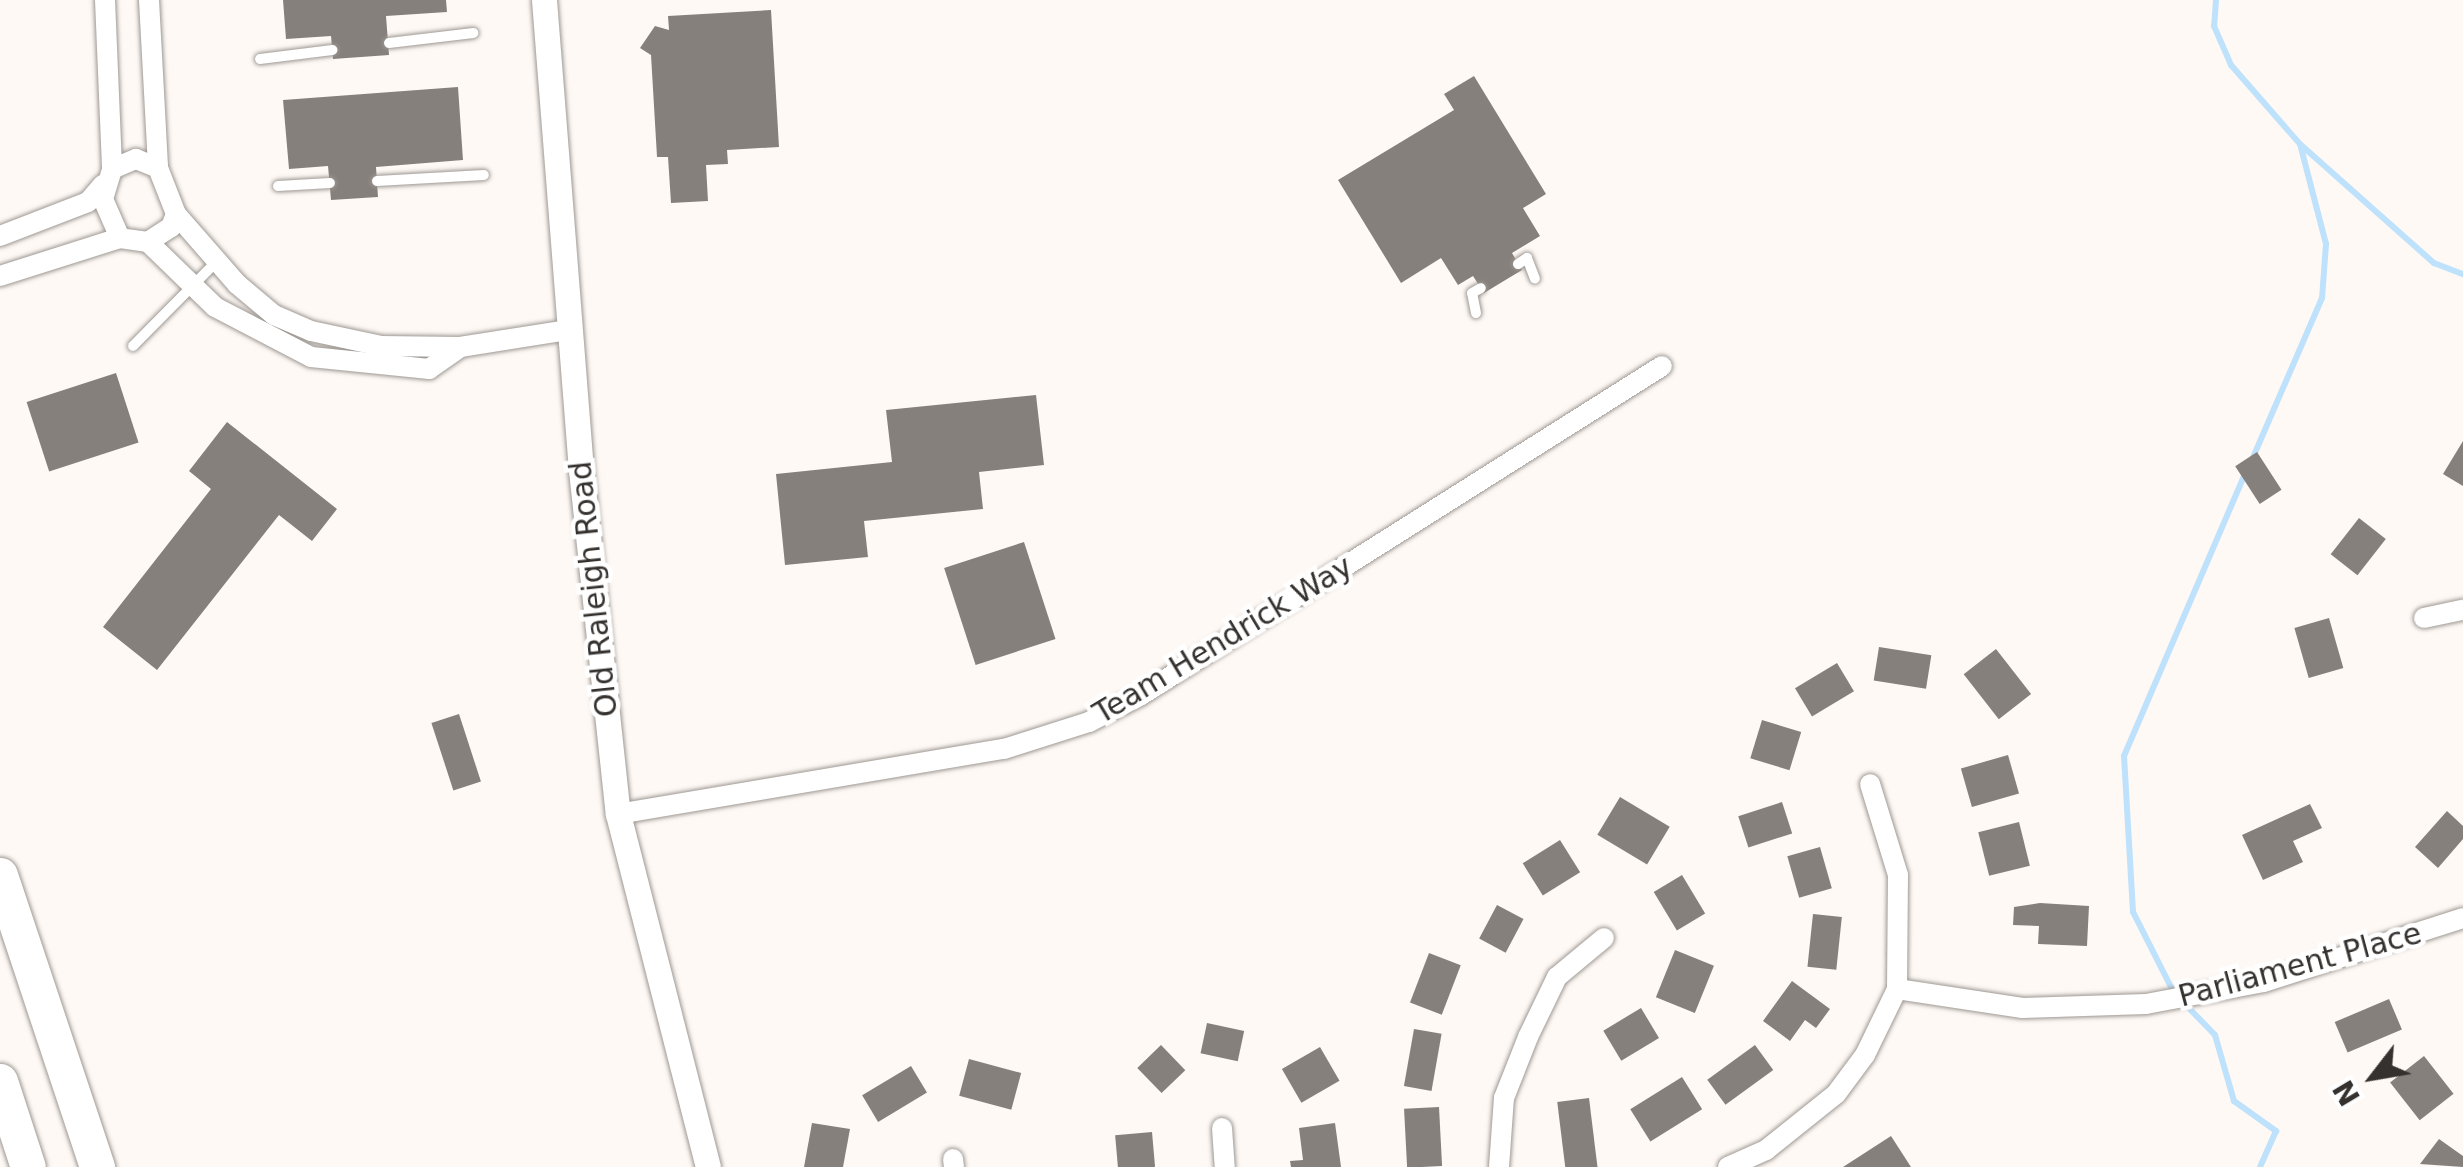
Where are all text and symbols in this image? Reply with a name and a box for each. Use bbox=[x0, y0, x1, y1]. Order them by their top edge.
street label: Old Raleigh Road bbox=[563, 459, 625, 719]
street label: Team Hendrick Way bbox=[1087, 548, 1359, 732]
street label: Parliament Place bbox=[2174, 915, 2426, 1015]
north arrow bbox=[2323, 1027, 2423, 1127]
text: N bbox=[2327, 1074, 2367, 1111]

